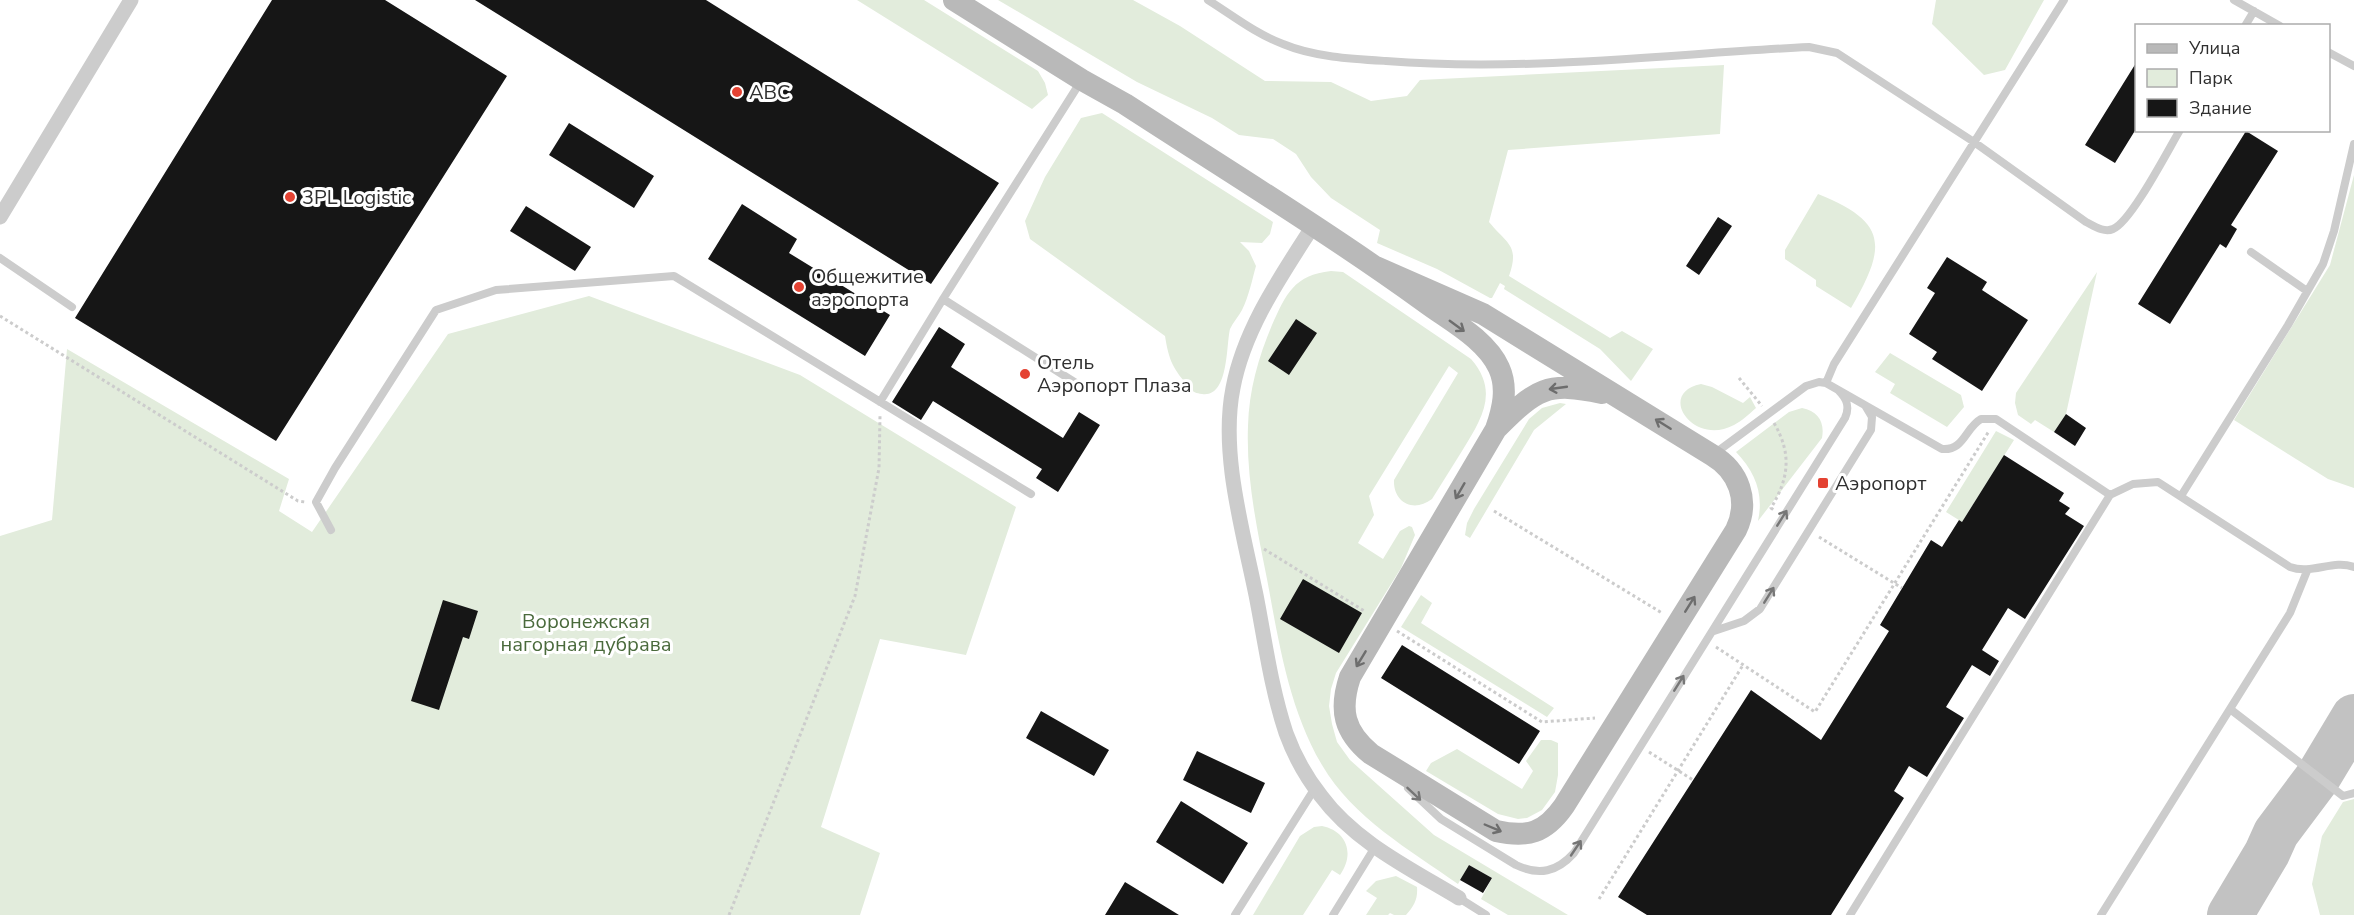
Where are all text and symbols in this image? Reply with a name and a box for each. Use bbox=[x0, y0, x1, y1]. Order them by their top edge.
legend bbox=[2135, 24, 2330, 132]
text: Улица bbox=[2188, 36, 2240, 60]
text: Парк bbox=[2189, 66, 2233, 90]
place label: ABC bbox=[749, 79, 791, 106]
marker: ABC bbox=[730, 85, 744, 99]
text: Здание bbox=[2189, 96, 2252, 120]
place label: 3PL Logistic bbox=[302, 184, 411, 211]
marker: 3PL Logistic bbox=[283, 190, 297, 204]
place label: Общежитие аэропорта bbox=[811, 263, 924, 313]
marker: Общежитие аэропорта bbox=[792, 280, 806, 294]
one-way arrow bbox=[1449, 320, 1465, 332]
place label: Отель Аэропорт Плаза bbox=[1037, 349, 1192, 399]
marker: Отель Аэропорт Плаза bbox=[1018, 367, 1032, 381]
one-way arrow bbox=[1549, 383, 1568, 394]
one-way arrow bbox=[1654, 418, 1671, 431]
place label: Аэропорт bbox=[1835, 470, 1926, 497]
marker: Аэропорт bbox=[1816, 476, 1830, 490]
one-way arrow bbox=[1454, 482, 1466, 499]
one-way arrow bbox=[1777, 510, 1789, 527]
one-way arrow bbox=[1762, 587, 1775, 604]
one-way arrow bbox=[1684, 596, 1696, 613]
park label: Воронежская нагорная дубрава bbox=[501, 608, 671, 658]
one-way arrow bbox=[1355, 650, 1367, 667]
one-way arrow bbox=[1673, 675, 1685, 692]
one-way arrow bbox=[1407, 787, 1422, 801]
one-way arrow bbox=[1483, 823, 1502, 834]
one-way arrow bbox=[1570, 841, 1582, 857]

